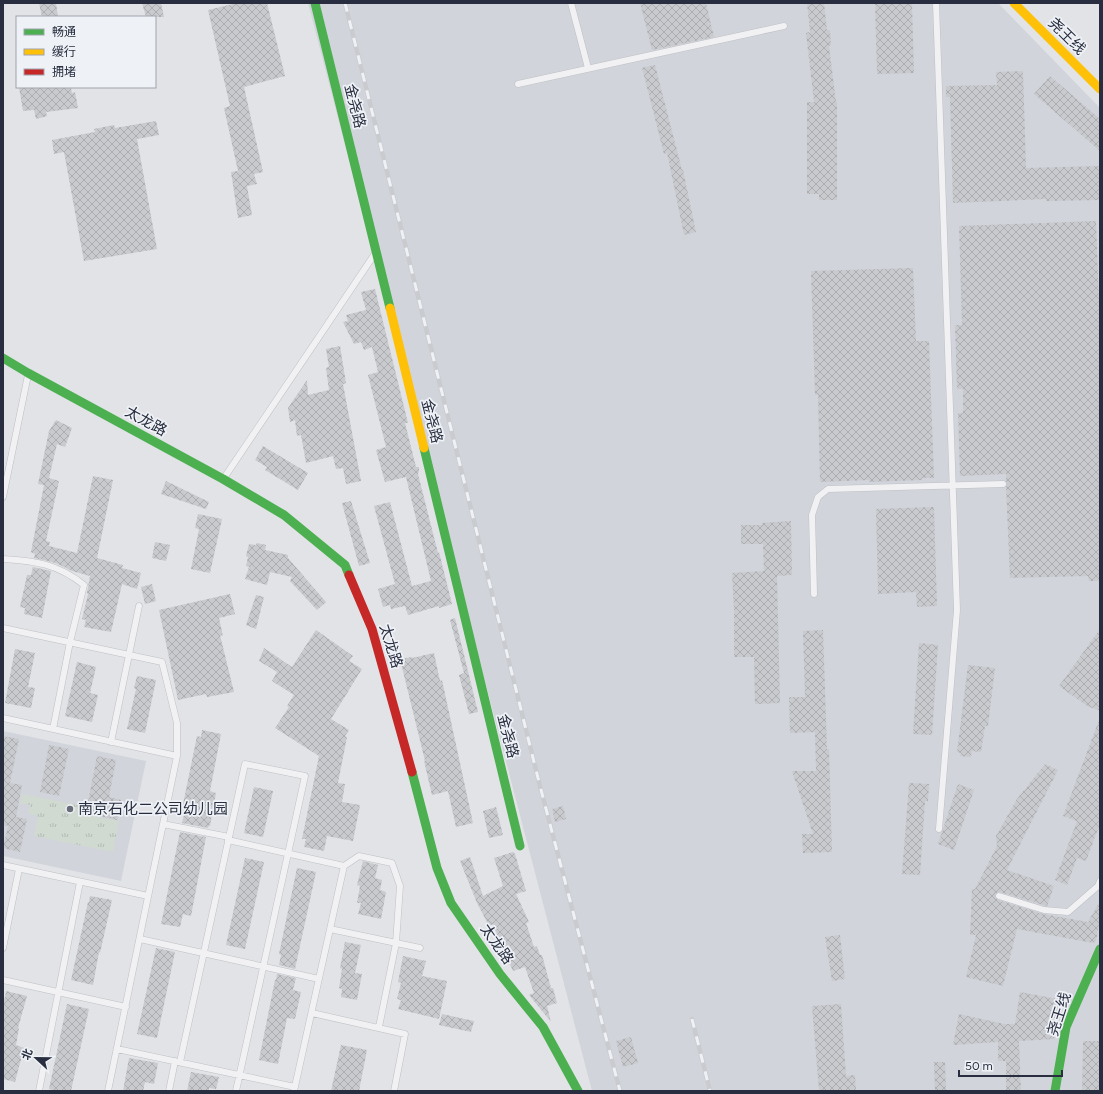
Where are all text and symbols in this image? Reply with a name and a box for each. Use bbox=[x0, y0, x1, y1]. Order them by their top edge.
street label: 尧王线 bbox=[1045, 14, 1089, 58]
legend bbox=[16, 16, 156, 88]
text: 畅通 bbox=[52, 25, 76, 39]
text: 缓行 bbox=[52, 45, 76, 59]
text: 拥堵 bbox=[52, 65, 76, 79]
street label: 金尧路 bbox=[341, 82, 369, 130]
street label: 金尧路 bbox=[418, 397, 446, 445]
street label: 太龙路 bbox=[122, 402, 170, 440]
street label: 太龙路 bbox=[376, 622, 406, 670]
street label: 金尧路 bbox=[494, 712, 522, 760]
place label: 南京石化二公司幼儿园 bbox=[78, 800, 228, 818]
marker: 南京石化二公司幼儿园 bbox=[65, 804, 75, 814]
street label: 太龙路 bbox=[477, 920, 517, 968]
street label: 尧王线 bbox=[1043, 990, 1075, 1038]
north arrow bbox=[16, 1038, 56, 1078]
text: 北 bbox=[19, 1047, 35, 1062]
scale bar bbox=[959, 1052, 1062, 1078]
text: 50 m bbox=[965, 1059, 993, 1073]

